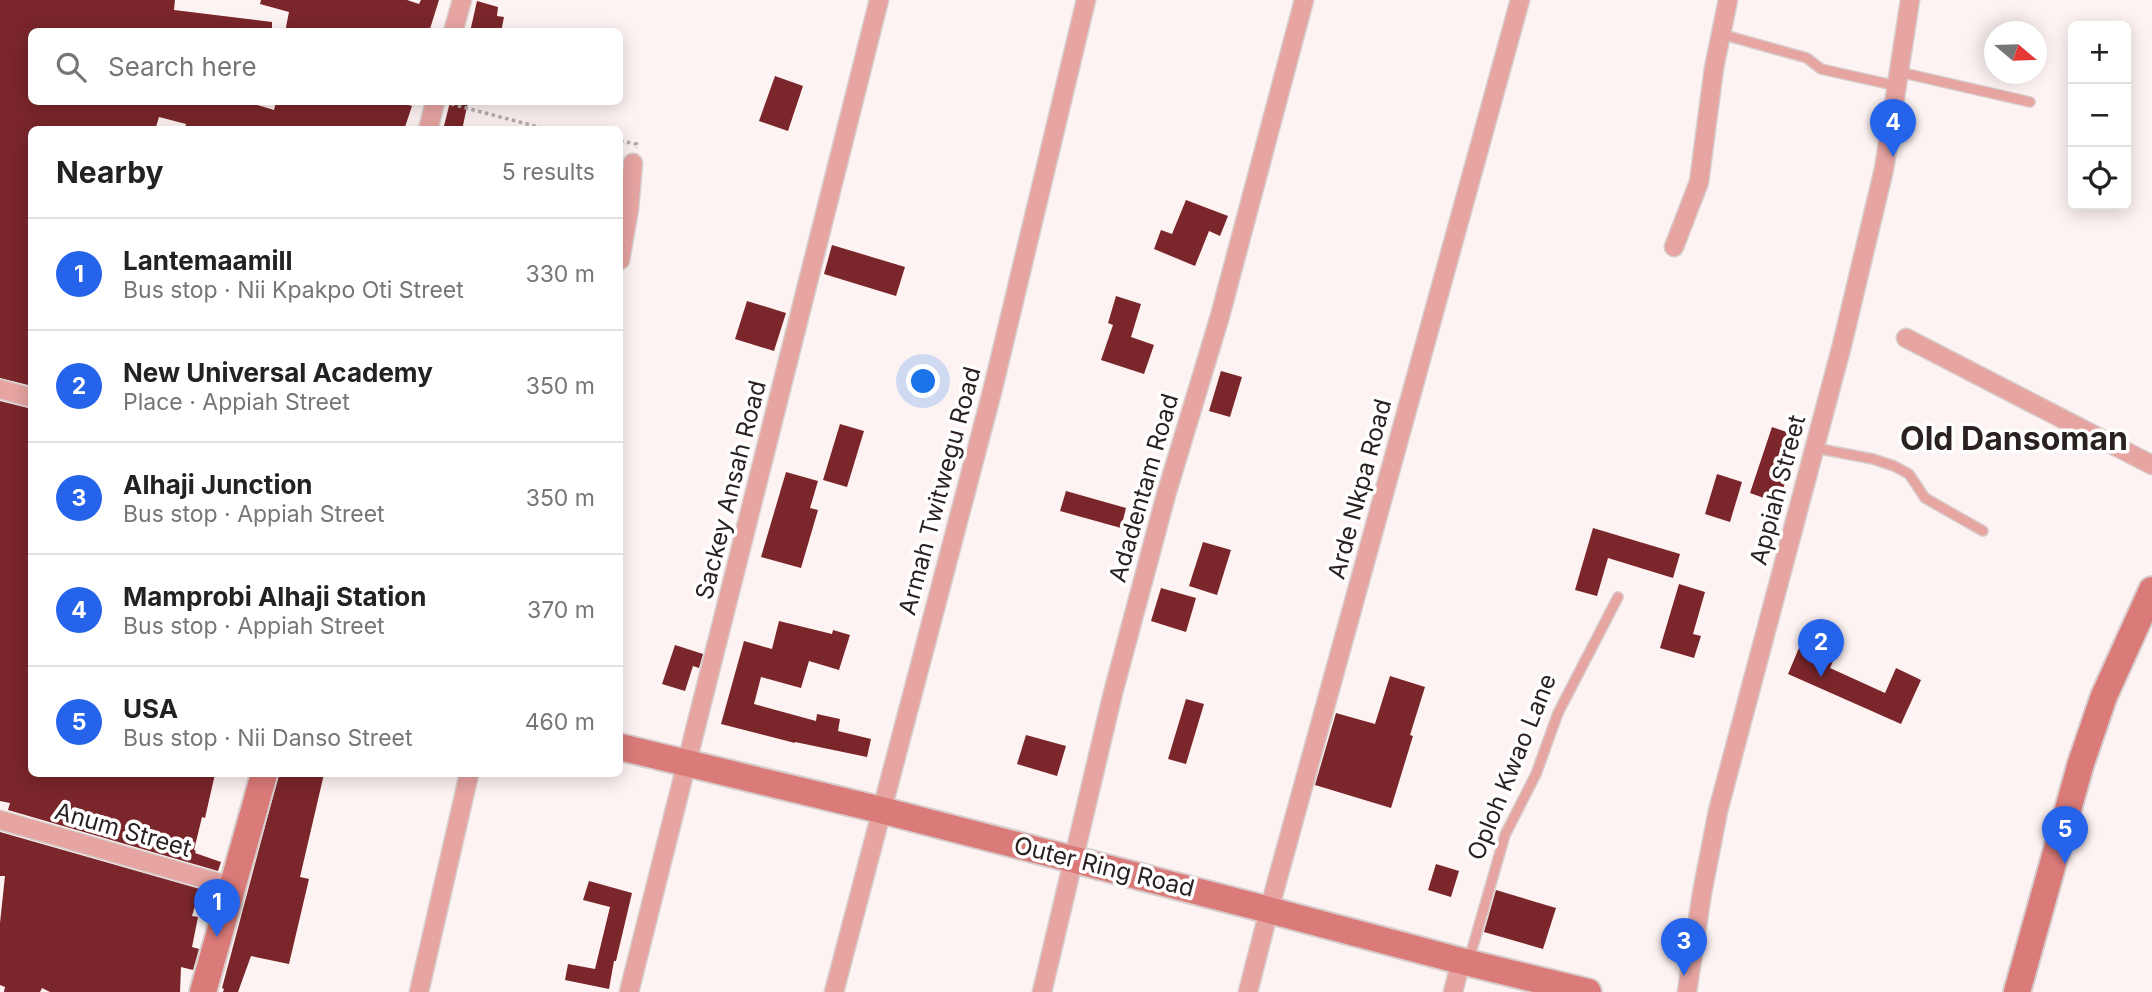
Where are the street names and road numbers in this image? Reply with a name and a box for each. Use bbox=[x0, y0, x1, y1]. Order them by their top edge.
street label: Armah Twitwegu Road bbox=[892, 364, 987, 618]
street label: Sackey Ansah Road bbox=[689, 377, 772, 602]
street label: Adadentam Road bbox=[1103, 390, 1184, 585]
street label: Arde Nkpa Road bbox=[1322, 396, 1397, 582]
street label: Appiah Street bbox=[1744, 412, 1811, 568]
street label: Oploh Kwao Lane bbox=[1461, 669, 1562, 864]
street label: Anum Street bbox=[52, 796, 195, 863]
street label: Outer Ring Road bbox=[1011, 830, 1197, 903]

